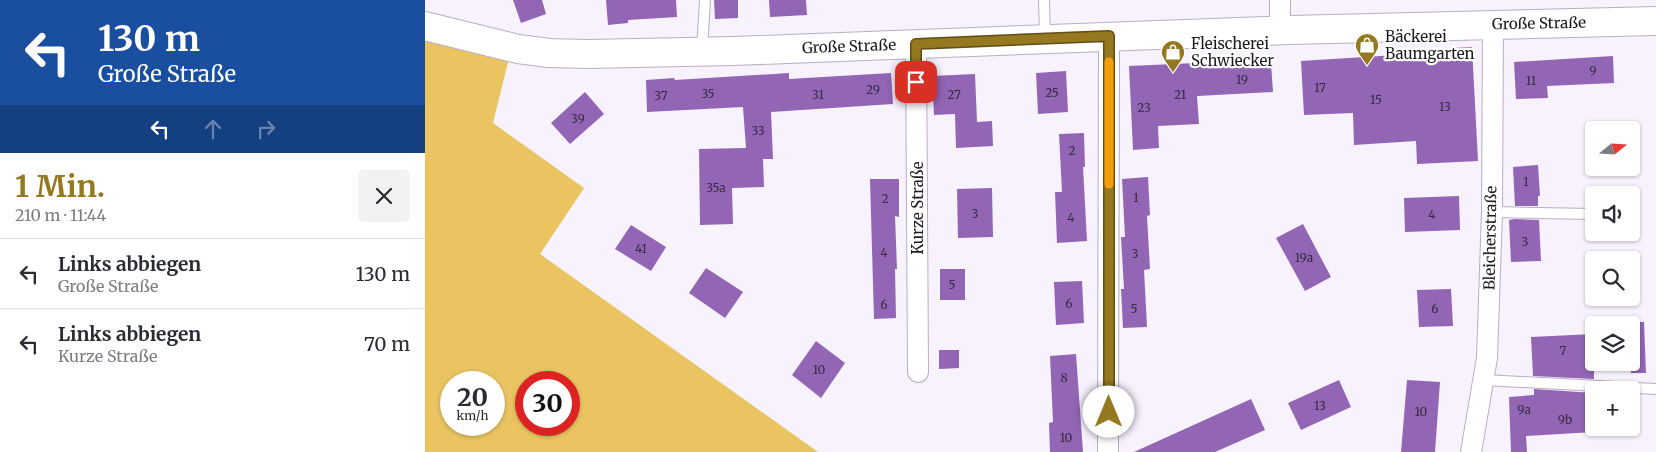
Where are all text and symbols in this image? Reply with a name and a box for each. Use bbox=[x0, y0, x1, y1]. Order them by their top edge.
street label: Große Straße bbox=[1492, 13, 1586, 33]
text: 130 m bbox=[98, 17, 200, 61]
icon: left bbox=[15, 20, 80, 85]
place label: Bäckerei Baumgarten bbox=[1385, 27, 1475, 63]
shop icon: Bäckerei Baumgarten bbox=[1354, 32, 1380, 66]
place label: Fleischerei Schwiecker bbox=[1191, 34, 1274, 70]
street label: Große Straße bbox=[802, 35, 897, 57]
shop icon: Fleischerei Schwiecker bbox=[1160, 39, 1186, 73]
text: Große Straße bbox=[98, 60, 236, 88]
pin bbox=[895, 61, 937, 103]
house number: 9 bbox=[1589, 63, 1597, 78]
icon: arrive bbox=[902, 68, 930, 96]
house number: 19 bbox=[1236, 72, 1248, 87]
house number: 11 bbox=[1526, 73, 1537, 88]
house number: 17 bbox=[1314, 80, 1326, 95]
house number: 29 bbox=[866, 82, 880, 97]
house number: 25 bbox=[1045, 85, 1059, 100]
house number: 35 bbox=[701, 86, 715, 101]
house number: 31 bbox=[812, 87, 824, 102]
house number: 27 bbox=[947, 87, 961, 102]
house number: 21 bbox=[1174, 87, 1187, 102]
house number: 37 bbox=[654, 88, 668, 103]
house number: 15 bbox=[1370, 92, 1382, 107]
house number: 13 bbox=[1439, 99, 1451, 114]
house number: 23 bbox=[1137, 100, 1151, 115]
house number: 39 bbox=[571, 111, 585, 126]
icon: left bbox=[146, 115, 174, 143]
icon: ahead bbox=[199, 115, 227, 143]
icon: right bbox=[252, 115, 280, 143]
north arrow bbox=[1585, 121, 1640, 176]
map controls bbox=[1585, 121, 1640, 436]
house number: 33 bbox=[751, 123, 765, 138]
house number: 2 bbox=[1068, 143, 1076, 158]
street label: Kurze Straße bbox=[908, 161, 927, 255]
text: 1 Min. bbox=[15, 167, 105, 205]
button: close bbox=[358, 170, 410, 222]
house number: 1 bbox=[1523, 174, 1529, 189]
house number: 35a bbox=[706, 180, 726, 195]
street label: Bleicherstraße bbox=[1480, 185, 1500, 290]
button: sound bbox=[1585, 186, 1640, 241]
house number: 1 bbox=[1133, 190, 1139, 205]
house number: 2 bbox=[881, 191, 889, 206]
text: 210 m · 11:44 bbox=[15, 205, 106, 225]
house number: 3 bbox=[972, 206, 979, 221]
house number: 4 bbox=[1428, 207, 1436, 222]
house number: 4 bbox=[1067, 210, 1075, 225]
house number: 3 bbox=[1522, 234, 1529, 249]
house number: 41 bbox=[635, 241, 648, 256]
house number: 4 bbox=[880, 245, 888, 260]
house number: 3 bbox=[1132, 246, 1139, 261]
house number: 19a bbox=[1295, 250, 1314, 265]
button: search bbox=[1585, 251, 1640, 306]
text: Links abbiegen bbox=[58, 252, 201, 276]
icon: left bbox=[15, 260, 43, 288]
text: 130 m bbox=[356, 262, 410, 286]
text: Große Straße bbox=[58, 276, 158, 296]
house number: 5 bbox=[948, 277, 956, 292]
house number: 6 bbox=[1065, 296, 1073, 311]
house number: 6 bbox=[880, 297, 888, 312]
house number: 5 bbox=[1130, 301, 1138, 316]
house number: 6 bbox=[1431, 301, 1439, 316]
button: layers bbox=[1585, 316, 1640, 371]
text: Links abbiegen bbox=[58, 322, 201, 346]
icon: left bbox=[15, 330, 43, 358]
text: 70 m bbox=[364, 332, 410, 356]
house number: 7 bbox=[1560, 343, 1567, 358]
text: Kurze Straße bbox=[58, 346, 157, 366]
house number: 10 bbox=[813, 362, 826, 377]
house number: 8 bbox=[1060, 370, 1068, 385]
speed limit sign: 30 bbox=[515, 371, 580, 436]
text: 20 bbox=[457, 381, 488, 413]
button: + bbox=[1585, 381, 1640, 436]
position arrow bbox=[1082, 385, 1134, 437]
house number: 13 bbox=[1314, 398, 1326, 413]
house number: 9a bbox=[1517, 402, 1531, 417]
house number: 10 bbox=[1415, 404, 1428, 419]
text: km/h bbox=[457, 408, 488, 423]
house number: 9b bbox=[1558, 412, 1572, 427]
house number: 10 bbox=[1060, 430, 1073, 445]

